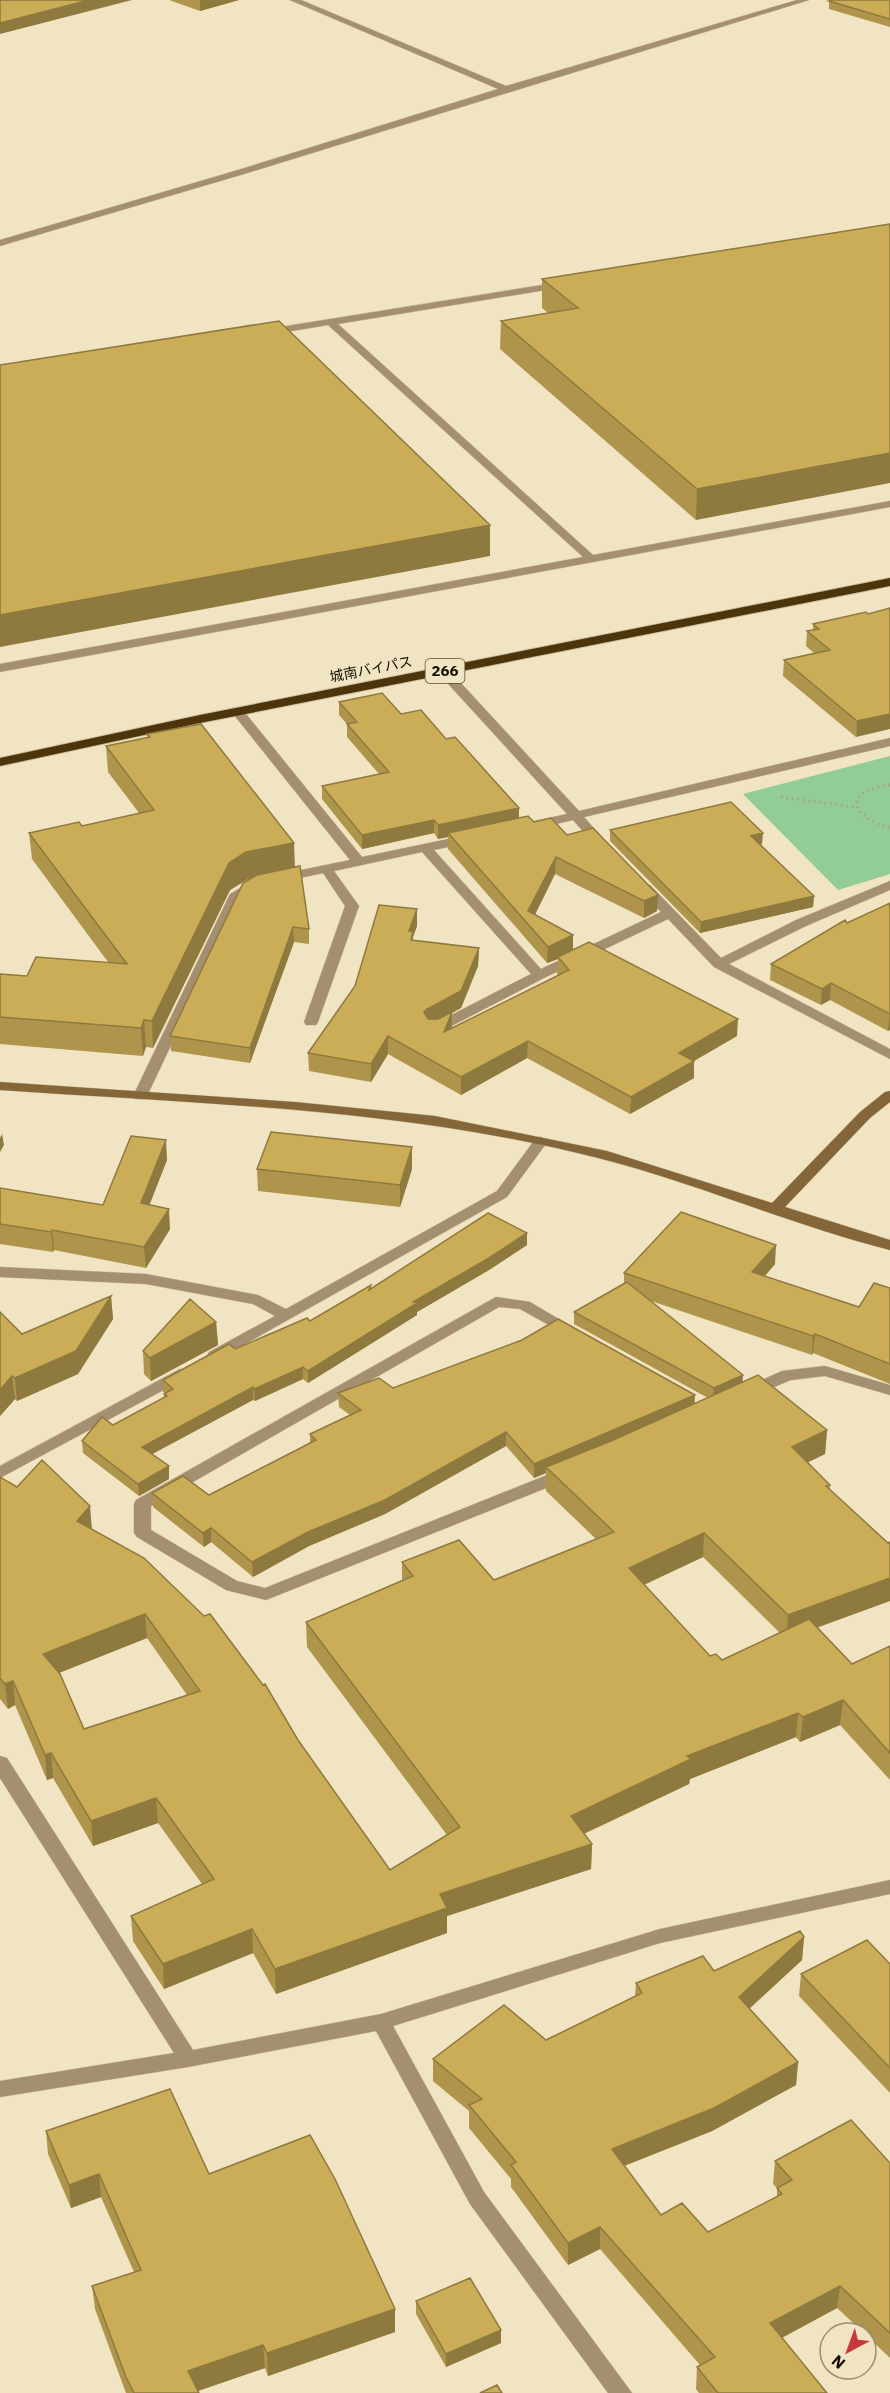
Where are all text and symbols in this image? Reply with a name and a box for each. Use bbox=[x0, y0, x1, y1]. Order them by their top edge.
street label: 城南バイパス bbox=[328, 652, 414, 686]
road number: 266 bbox=[426, 659, 464, 683]
north arrow bbox=[818, 2321, 878, 2381]
text: N bbox=[827, 2351, 849, 2374]

